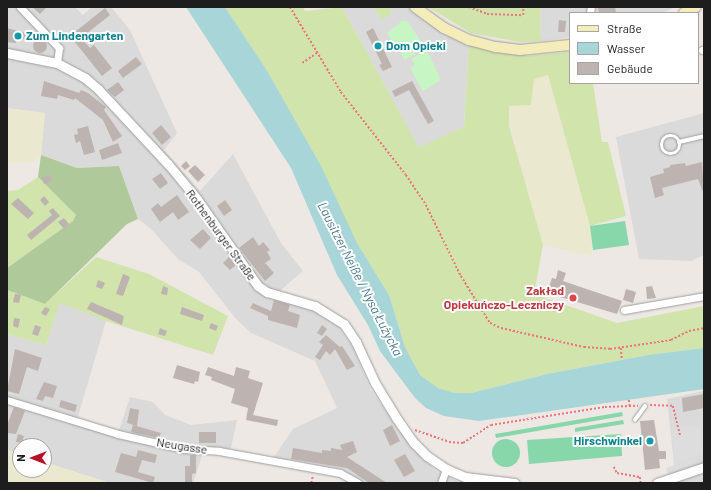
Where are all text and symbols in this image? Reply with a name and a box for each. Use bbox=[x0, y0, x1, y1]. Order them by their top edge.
legend bbox=[569, 12, 699, 84]
text: Straße bbox=[607, 21, 642, 35]
place label: Zum Lindengarten bbox=[26, 29, 123, 43]
marker: Zum Lindengarten bbox=[13, 31, 23, 41]
place label: Dom Opieki bbox=[386, 39, 446, 53]
marker: Dom Opieki bbox=[373, 41, 383, 51]
text: Wasser bbox=[607, 41, 645, 55]
text: Gebäude bbox=[607, 61, 653, 75]
street label: Rothenburger Straße bbox=[183, 187, 259, 283]
water label: Lausitzer Neiße / Nysa Łużycka bbox=[314, 199, 406, 359]
place label: Zakład Opiekuńczo-Leczniczy bbox=[444, 284, 564, 312]
marker: Zakład Opiekuńczo-Leczniczy bbox=[567, 292, 579, 304]
place label: Hirschwinkel bbox=[574, 434, 642, 448]
street label: Neugasse bbox=[156, 435, 208, 457]
marker: Hirschwinkel bbox=[645, 436, 655, 446]
north arrow bbox=[12, 438, 52, 478]
text: N bbox=[14, 454, 27, 462]

